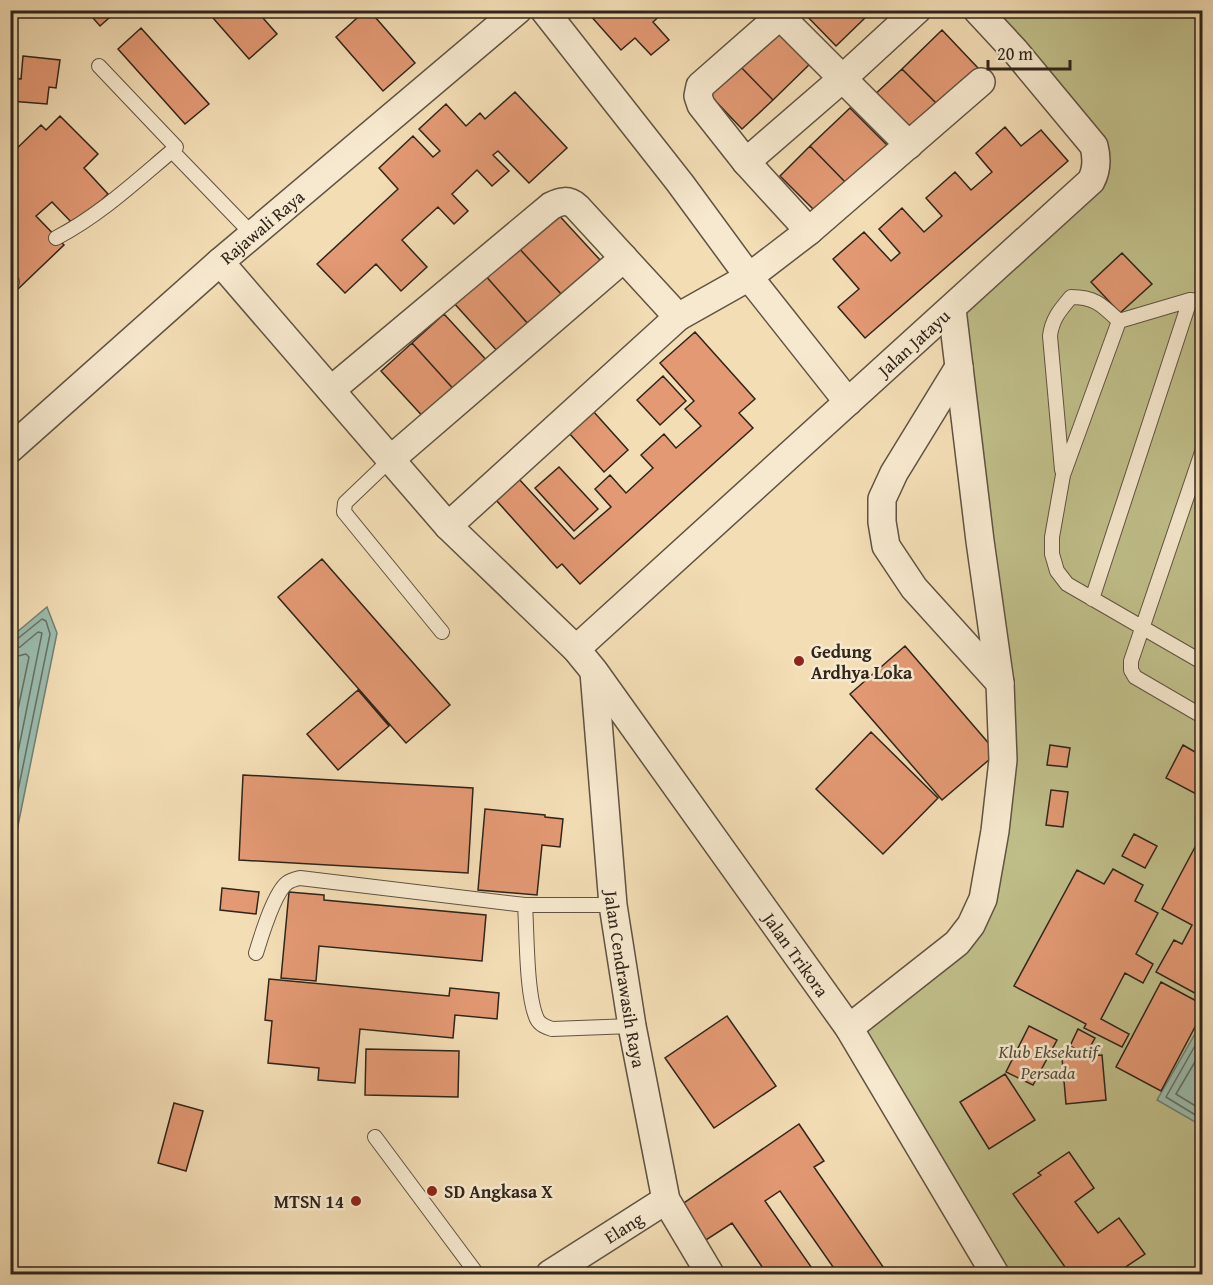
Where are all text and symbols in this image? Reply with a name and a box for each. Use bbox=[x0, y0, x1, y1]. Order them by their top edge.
scale bar bbox=[988, 33, 1070, 71]
text: 20 m bbox=[997, 40, 1033, 67]
street label: Rajawali Raya bbox=[214, 183, 310, 270]
street label: Jalan Jatayu bbox=[870, 302, 956, 384]
place label: Gedung Ardhya Loka bbox=[811, 638, 913, 686]
marker: Gedung Ardhya Loka bbox=[792, 654, 806, 668]
street label: Jalan Cendrawasih Raya bbox=[598, 888, 653, 1070]
street label: Jalan Trikora bbox=[756, 905, 836, 1003]
park label: Klub Eksekutif Persada bbox=[997, 1038, 1101, 1086]
place label: SD Angkasa X bbox=[444, 1178, 553, 1205]
marker: SD Angkasa X bbox=[425, 1184, 439, 1198]
place label: MTSN 14 bbox=[274, 1188, 344, 1215]
marker: MTSN 14 bbox=[349, 1194, 363, 1208]
street label: Elang bbox=[598, 1205, 648, 1250]

